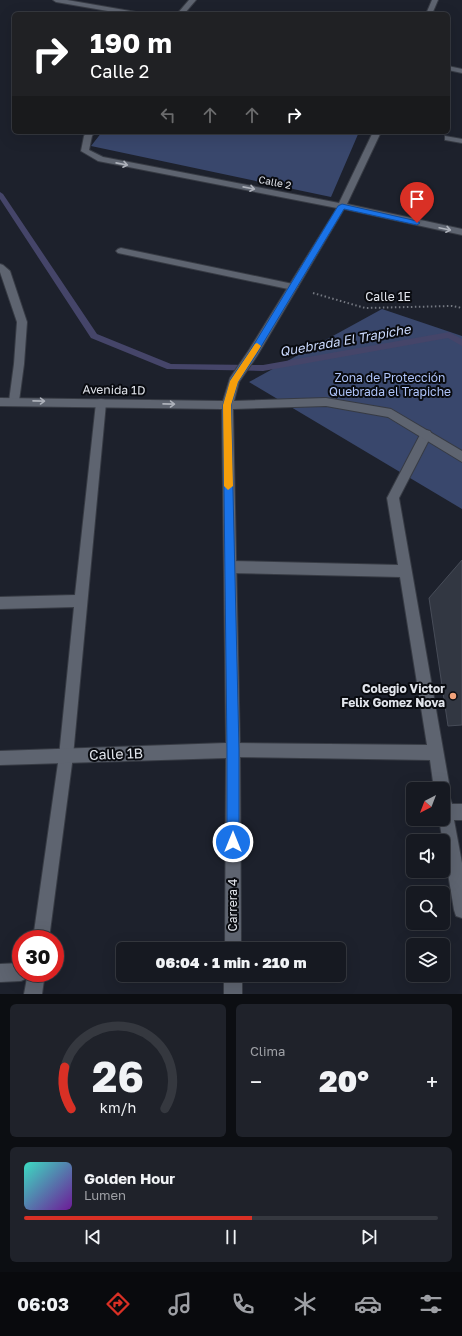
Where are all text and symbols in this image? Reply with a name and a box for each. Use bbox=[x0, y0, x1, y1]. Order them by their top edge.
text: 190 m bbox=[90, 26, 172, 59]
icon: right bbox=[24, 28, 76, 80]
text: Calle 2 bbox=[90, 60, 149, 82]
icon: left bbox=[157, 104, 179, 126]
icon: ahead bbox=[199, 104, 221, 126]
icon: ahead bbox=[241, 104, 263, 126]
icon: right bbox=[283, 104, 305, 126]
one-way arrow bbox=[115, 160, 128, 168]
street label: Calle 2 bbox=[258, 173, 292, 191]
pin bbox=[400, 182, 434, 223]
one-way arrow bbox=[243, 185, 256, 193]
icon: arrive bbox=[406, 188, 428, 210]
one-way arrow bbox=[438, 225, 451, 233]
street label: Calle 1E bbox=[365, 289, 411, 304]
water label: Quebrada El Trapiche bbox=[278, 320, 413, 359]
park label: Zona de Protección Quebrada el Trapiche bbox=[329, 370, 451, 399]
street label: Avenida 1D bbox=[83, 381, 146, 398]
one-way arrow bbox=[32, 398, 45, 405]
one-way arrow bbox=[162, 400, 175, 408]
place label: Colegio Victor Felix Gomez Nova bbox=[341, 681, 445, 710]
marker: Colegio Victor Felix Gomez Nova bbox=[448, 691, 458, 701]
street label: Calle 1B bbox=[89, 744, 143, 763]
north arrow bbox=[406, 782, 450, 826]
map controls bbox=[406, 782, 450, 982]
position arrow bbox=[212, 821, 254, 863]
button: sound bbox=[406, 834, 450, 878]
street label: Carrera 4 bbox=[225, 879, 240, 931]
button: search bbox=[406, 886, 450, 930]
speed limit sign: 30 bbox=[12, 930, 64, 982]
button: layers bbox=[406, 938, 450, 982]
text: 06:04 · 1 min · 210 m bbox=[156, 953, 306, 971]
text: Clima bbox=[250, 1043, 285, 1059]
text: 26 bbox=[92, 1050, 144, 1100]
text: 20° bbox=[319, 1063, 369, 1099]
text: − bbox=[250, 1068, 262, 1095]
text: + bbox=[426, 1068, 438, 1095]
text: km/h bbox=[100, 1098, 136, 1115]
text: Golden Hour bbox=[84, 1169, 175, 1187]
text: Lumen bbox=[84, 1187, 126, 1203]
icon: previous bbox=[82, 1226, 104, 1248]
icon: pause bbox=[220, 1226, 242, 1248]
icon: next bbox=[358, 1226, 380, 1248]
icon: directions bbox=[104, 1290, 132, 1318]
icon: music bbox=[166, 1290, 194, 1318]
icon: phone bbox=[229, 1290, 257, 1318]
icon: climate bbox=[291, 1290, 319, 1318]
icon: car bbox=[354, 1290, 382, 1318]
icon: filters bbox=[417, 1290, 445, 1318]
text: 06:03 bbox=[17, 1293, 69, 1315]

